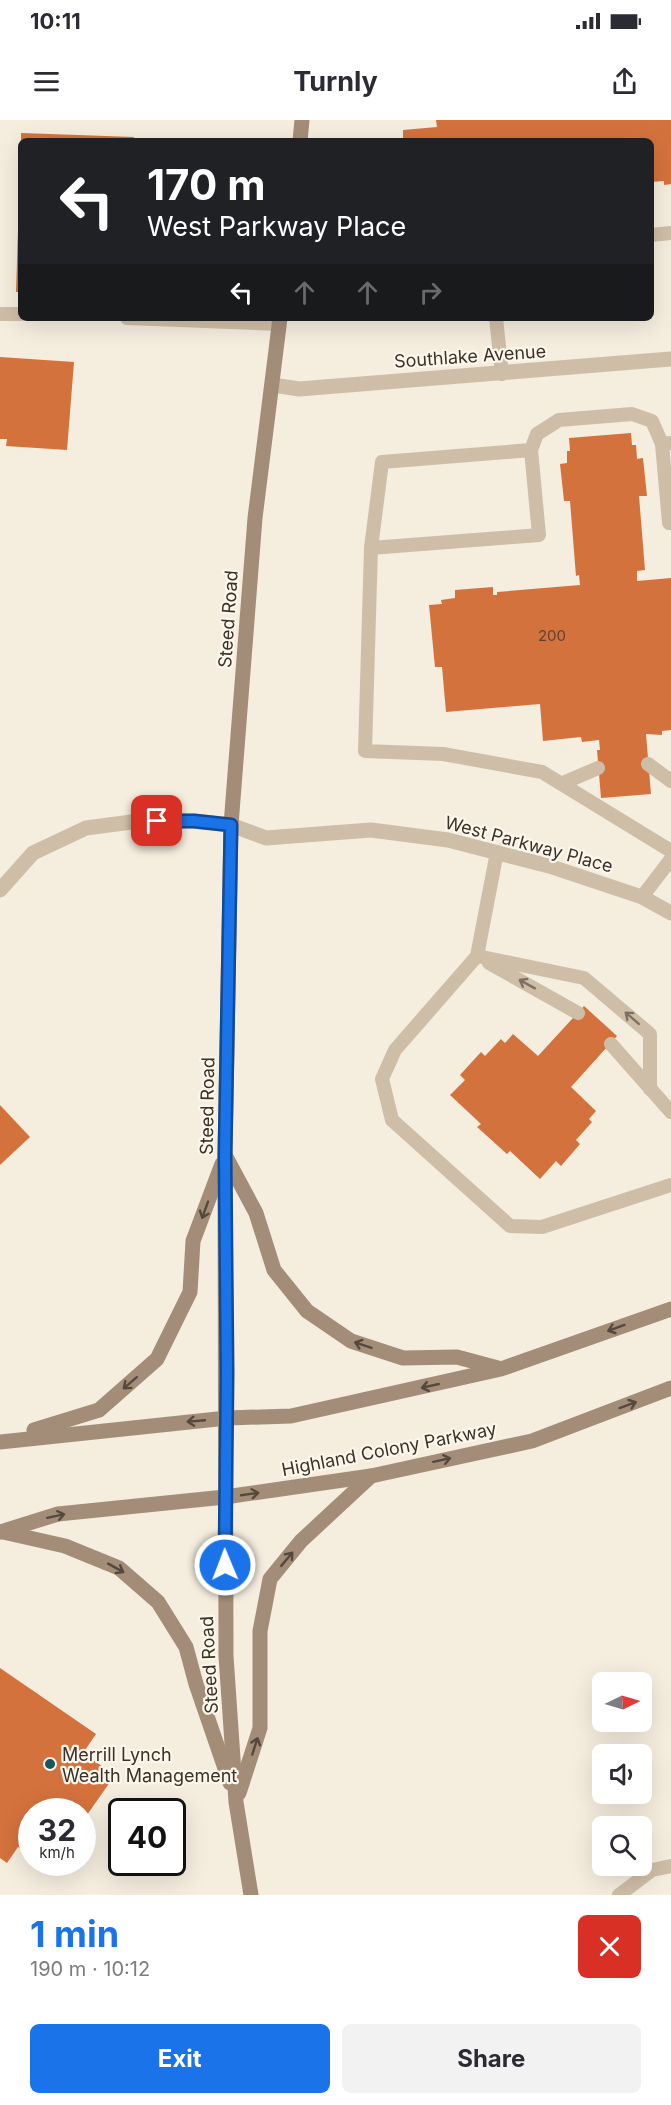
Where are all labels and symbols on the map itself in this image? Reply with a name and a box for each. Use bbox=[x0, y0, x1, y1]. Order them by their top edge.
street label: Southlake Avenue bbox=[393, 340, 547, 372]
street label: Steed Road bbox=[214, 570, 242, 668]
house number: 200 bbox=[538, 626, 566, 645]
pin bbox=[131, 795, 182, 846]
street label: West Parkway Place bbox=[443, 811, 615, 877]
one-way arrow bbox=[519, 978, 536, 990]
one-way arrow bbox=[624, 1012, 640, 1025]
street label: Steed Road bbox=[196, 1057, 218, 1155]
one-way arrow bbox=[198, 1200, 209, 1219]
one-way arrow bbox=[607, 1323, 626, 1334]
one-way arrow bbox=[354, 1338, 372, 1349]
one-way arrow bbox=[123, 1376, 138, 1390]
one-way arrow bbox=[421, 1381, 440, 1392]
one-way arrow bbox=[618, 1399, 637, 1410]
one-way arrow bbox=[187, 1416, 207, 1427]
street label: Highland Colony Parkway bbox=[280, 1418, 498, 1480]
one-way arrow bbox=[432, 1454, 451, 1466]
one-way arrow bbox=[239, 1488, 259, 1499]
one-way arrow bbox=[46, 1509, 65, 1521]
position arrow bbox=[193, 1533, 257, 1597]
one-way arrow bbox=[280, 1552, 294, 1567]
one-way arrow bbox=[106, 1563, 124, 1574]
street label: Steed Road bbox=[196, 1616, 222, 1714]
north arrow bbox=[592, 1672, 652, 1732]
one-way arrow bbox=[250, 1737, 261, 1756]
place label: Merrill Lynch Wealth Management bbox=[62, 1744, 237, 1786]
marker: Merrill Lynch Wealth Management bbox=[43, 1757, 57, 1771]
speed limit sign: 40 bbox=[108, 1798, 186, 1876]

